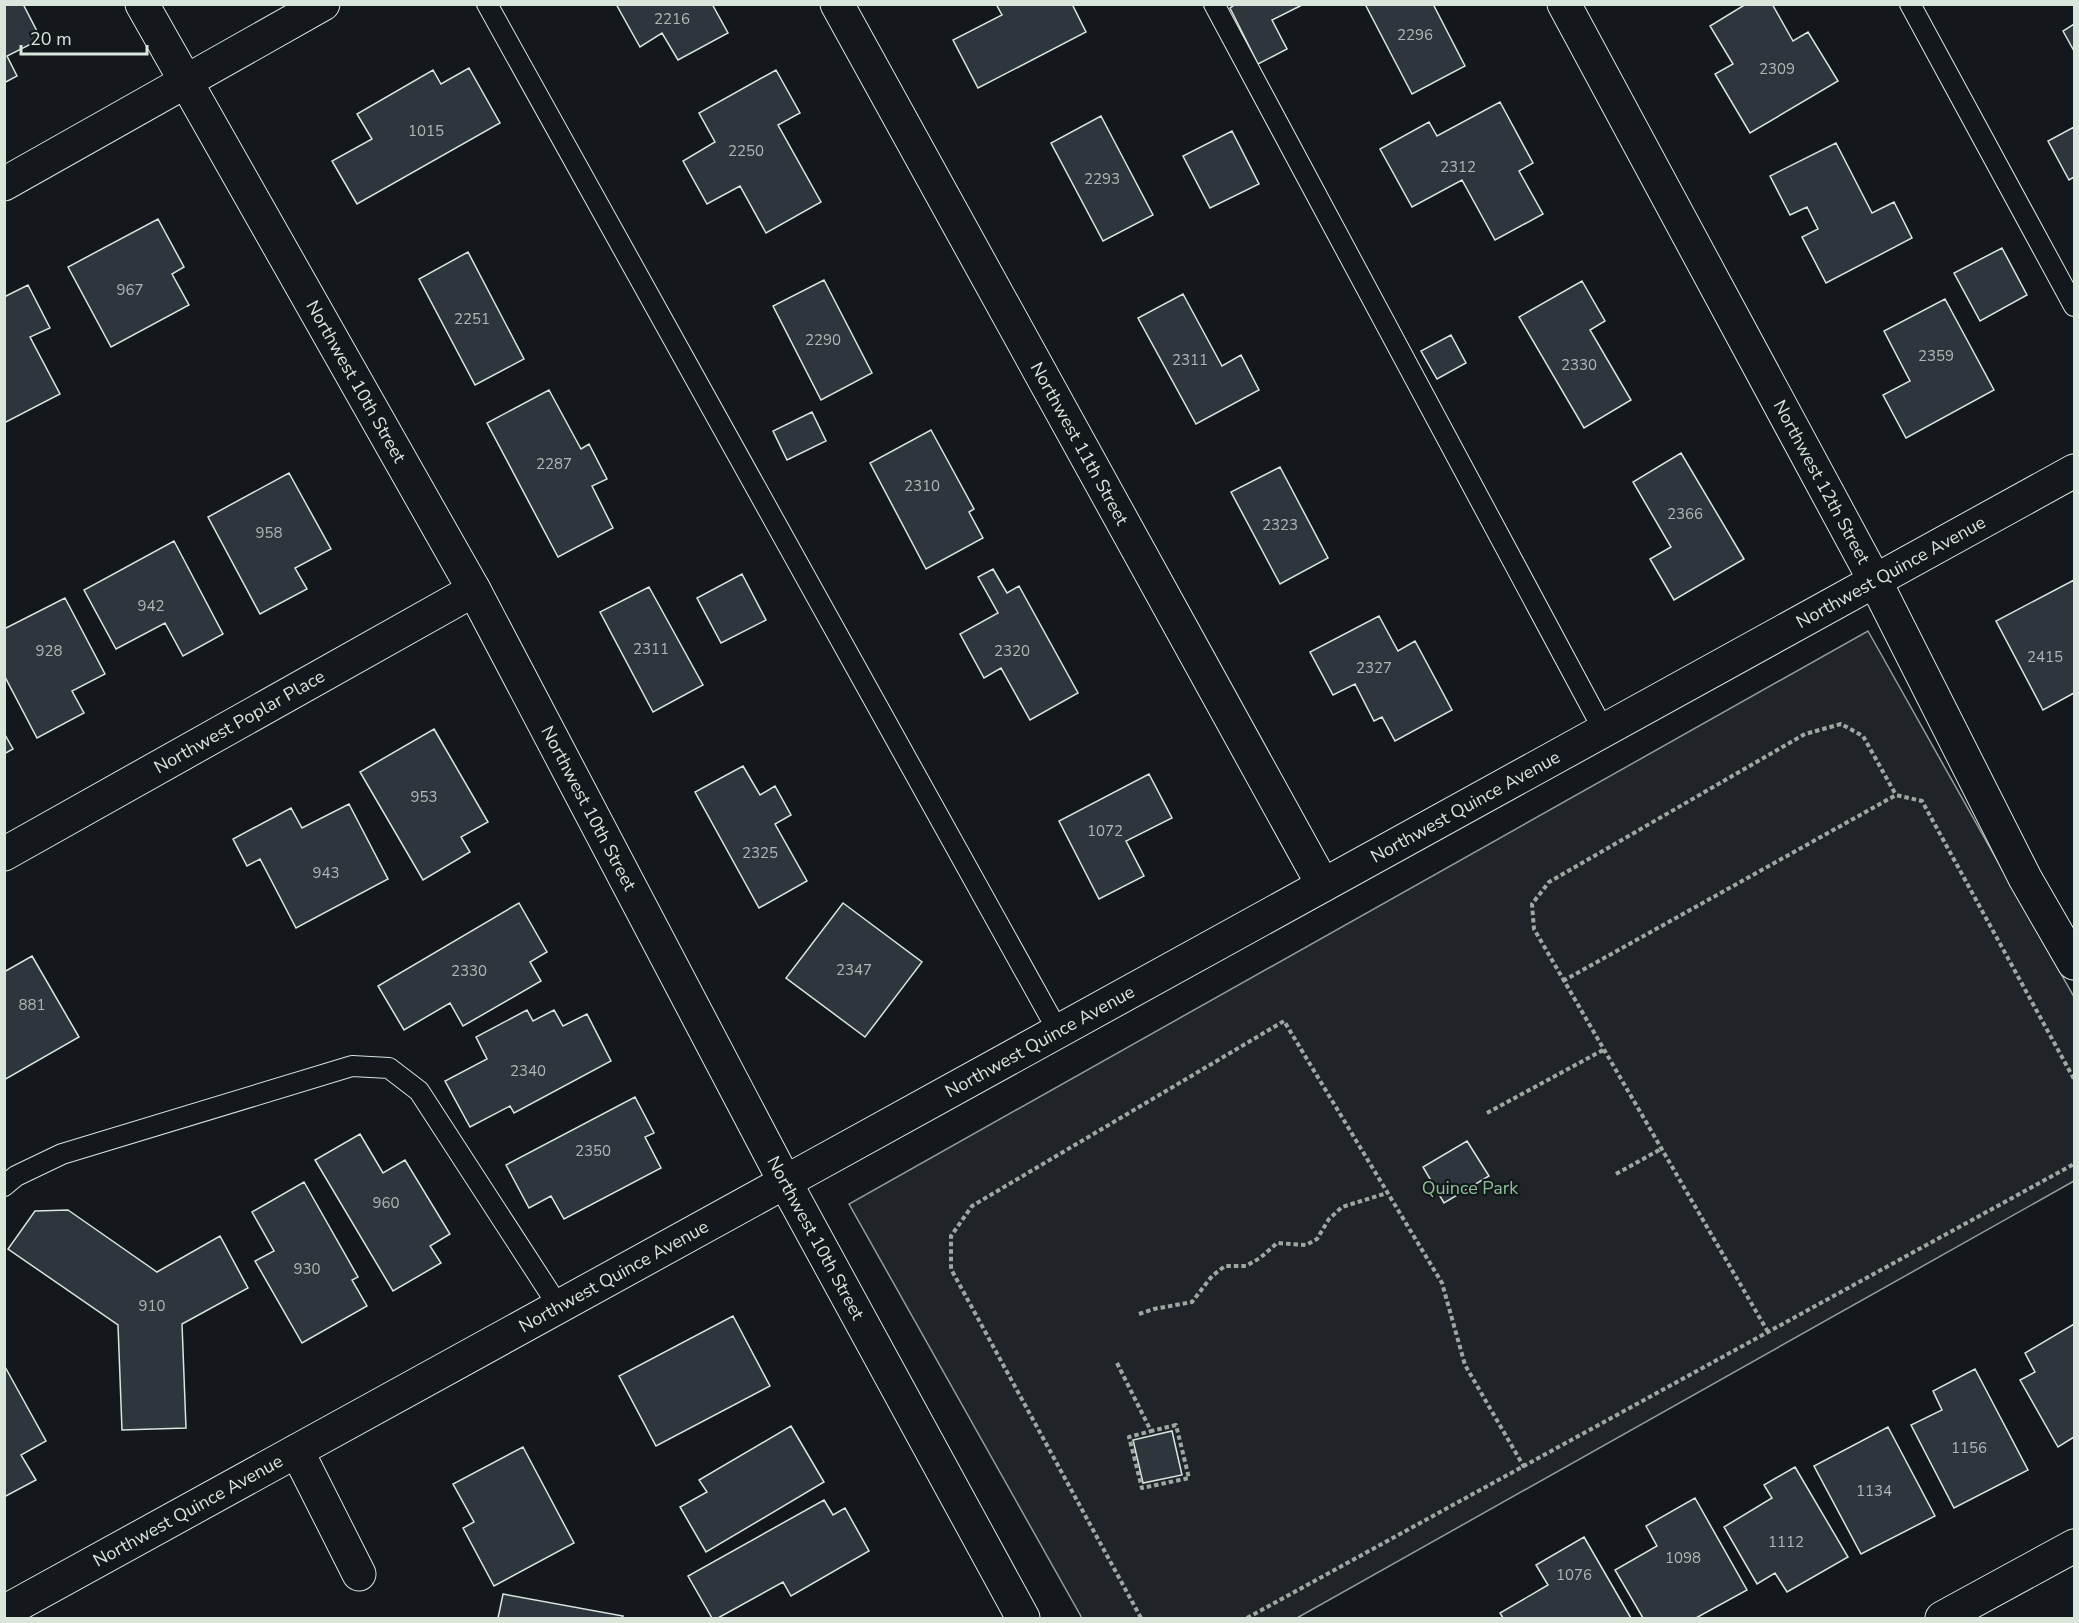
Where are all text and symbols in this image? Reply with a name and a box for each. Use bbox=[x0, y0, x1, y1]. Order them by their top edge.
house number: 2216 bbox=[654, 9, 690, 29]
scale bar bbox=[21, 18, 147, 56]
house number: 2296 bbox=[1397, 25, 1433, 45]
text: 20 m bbox=[30, 27, 72, 51]
house number: 2309 bbox=[1759, 59, 1795, 79]
house number: 1015 bbox=[408, 121, 444, 141]
house number: 2250 bbox=[728, 141, 764, 161]
house number: 2312 bbox=[1440, 157, 1476, 177]
house number: 2293 bbox=[1084, 169, 1120, 189]
house number: 967 bbox=[116, 280, 144, 300]
street label: Northwest 10th Street bbox=[300, 296, 412, 468]
house number: 2251 bbox=[454, 309, 490, 329]
house number: 2290 bbox=[805, 330, 841, 350]
house number: 2359 bbox=[1918, 346, 1954, 366]
house number: 2311 bbox=[1172, 350, 1208, 370]
house number: 2330 bbox=[1561, 355, 1597, 375]
street label: Northwest 11th Street bbox=[1025, 358, 1134, 530]
street label: Northwest 12th Street bbox=[1768, 396, 1876, 569]
house number: 2287 bbox=[536, 454, 572, 474]
house number: 2310 bbox=[904, 476, 940, 496]
house number: 2366 bbox=[1667, 504, 1703, 524]
street label: Northwest Quince Avenue bbox=[1792, 510, 1990, 634]
house number: 2323 bbox=[1262, 515, 1298, 535]
house number: 958 bbox=[255, 523, 283, 543]
house number: 942 bbox=[137, 596, 165, 616]
house number: 2311 bbox=[633, 639, 669, 659]
house number: 928 bbox=[35, 641, 63, 661]
house number: 2320 bbox=[994, 641, 1030, 661]
house number: 2415 bbox=[2027, 647, 2063, 667]
house number: 2327 bbox=[1356, 658, 1392, 678]
street label: Northwest Poplar Place bbox=[150, 664, 329, 779]
street label: Northwest 10th Street bbox=[535, 722, 642, 895]
street label: Northwest Quince Avenue bbox=[1366, 745, 1564, 869]
house number: 953 bbox=[410, 787, 438, 807]
house number: 1072 bbox=[1087, 821, 1123, 841]
house number: 2325 bbox=[742, 843, 778, 863]
house number: 943 bbox=[312, 863, 340, 883]
house number: 2347 bbox=[836, 960, 872, 980]
house number: 2330 bbox=[451, 961, 487, 981]
street label: Northwest Quince Avenue bbox=[941, 980, 1139, 1103]
house number: 881 bbox=[18, 995, 46, 1015]
house number: 2340 bbox=[510, 1061, 546, 1081]
house number: 2350 bbox=[575, 1141, 611, 1161]
street label: Northwest 10th Street bbox=[762, 1152, 870, 1325]
park label: Quince Park bbox=[1422, 1176, 1519, 1200]
house number: 960 bbox=[372, 1193, 400, 1213]
street label: Northwest Quince Avenue bbox=[515, 1214, 713, 1338]
house number: 930 bbox=[293, 1259, 321, 1279]
house number: 910 bbox=[138, 1296, 166, 1316]
house number: 1156 bbox=[1951, 1438, 1987, 1458]
street label: Northwest Quince Avenue bbox=[89, 1449, 287, 1573]
house number: 1134 bbox=[1856, 1481, 1892, 1501]
house number: 1112 bbox=[1768, 1532, 1804, 1552]
house number: 1098 bbox=[1665, 1548, 1701, 1568]
house number: 1076 bbox=[1556, 1565, 1592, 1585]

